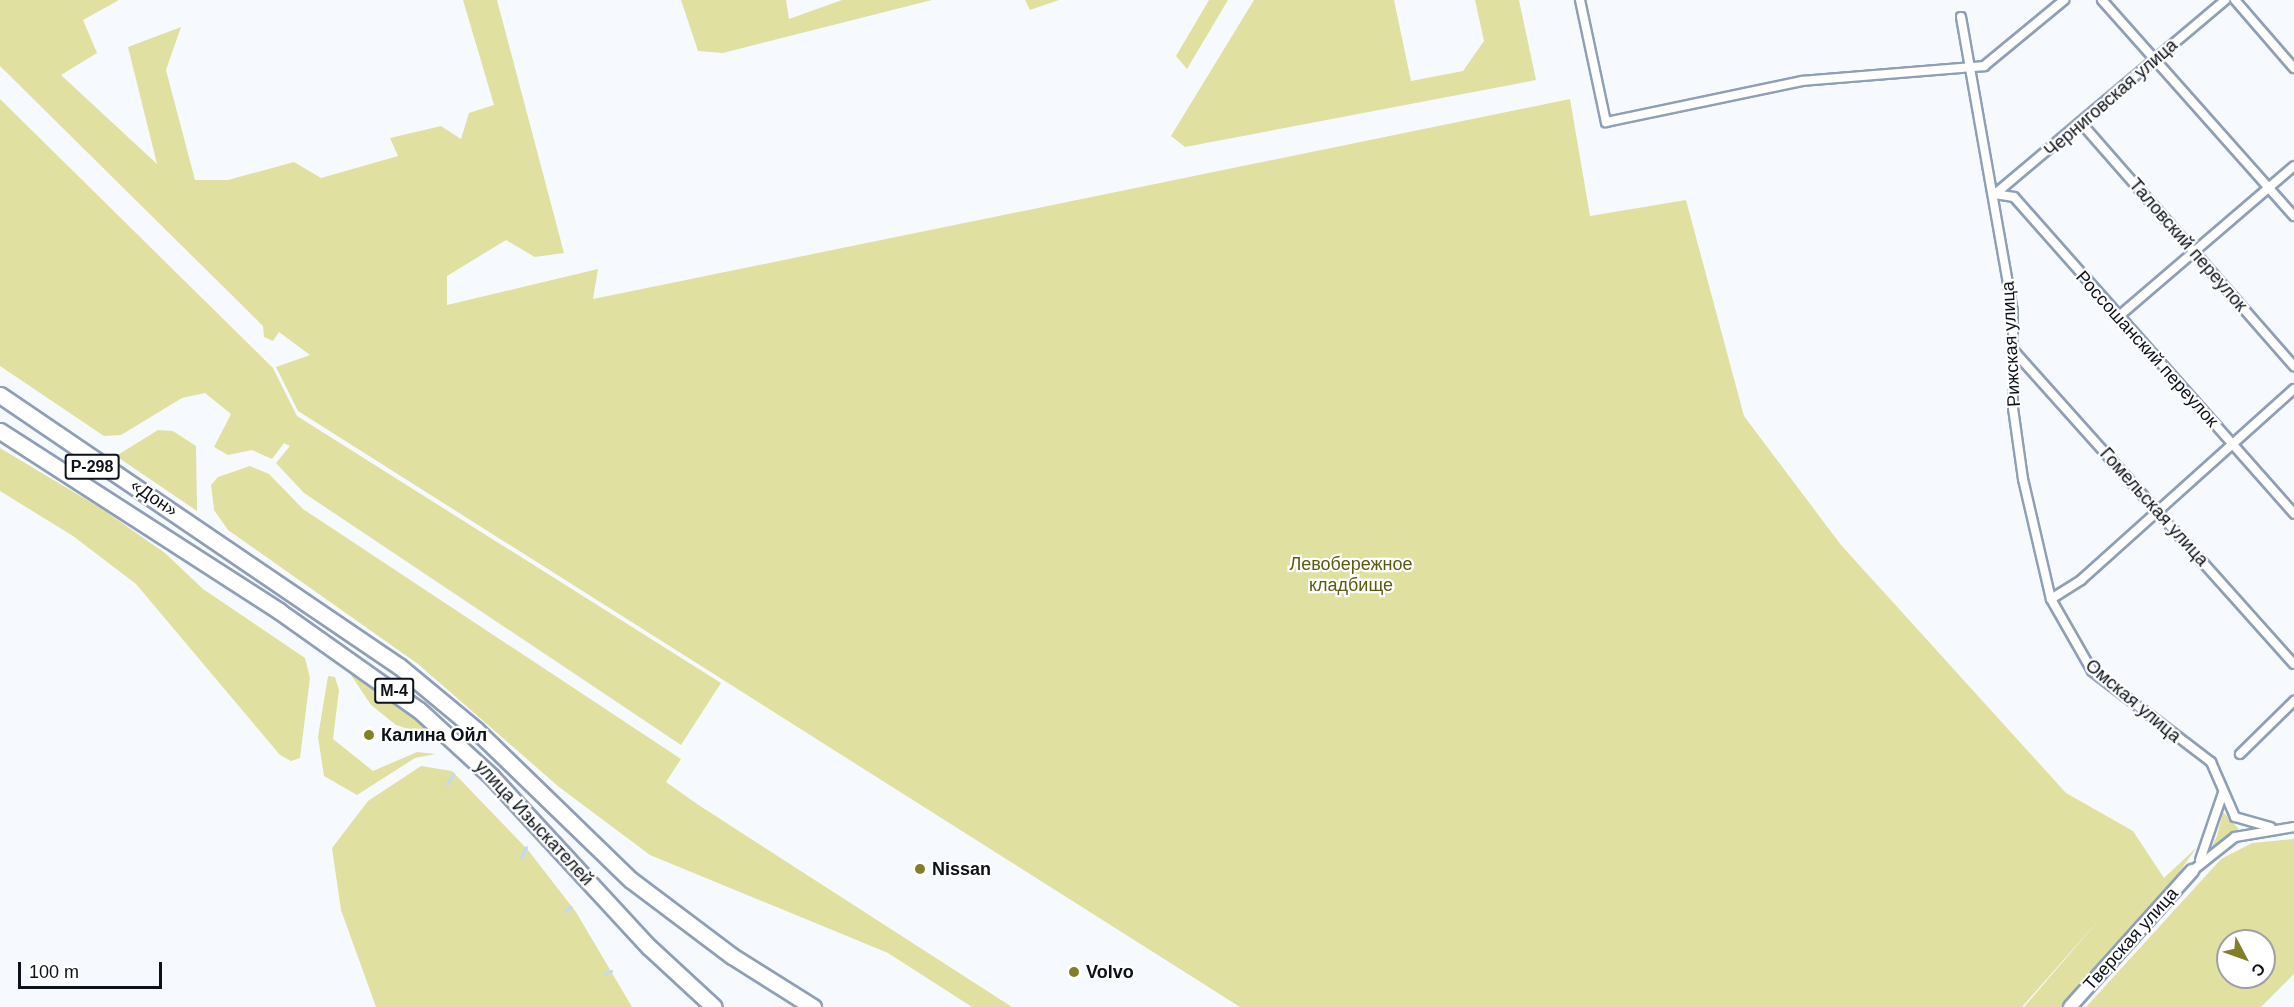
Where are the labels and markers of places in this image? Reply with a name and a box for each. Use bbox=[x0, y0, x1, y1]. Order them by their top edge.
place label: Калина Ойл bbox=[381, 724, 487, 746]
marker: Калина Ойл bbox=[362, 728, 376, 742]
place label: Nissan bbox=[932, 858, 991, 880]
marker: Nissan bbox=[913, 862, 927, 876]
place label: Volvo bbox=[1086, 961, 1134, 983]
marker: Volvo bbox=[1067, 965, 1081, 979]

